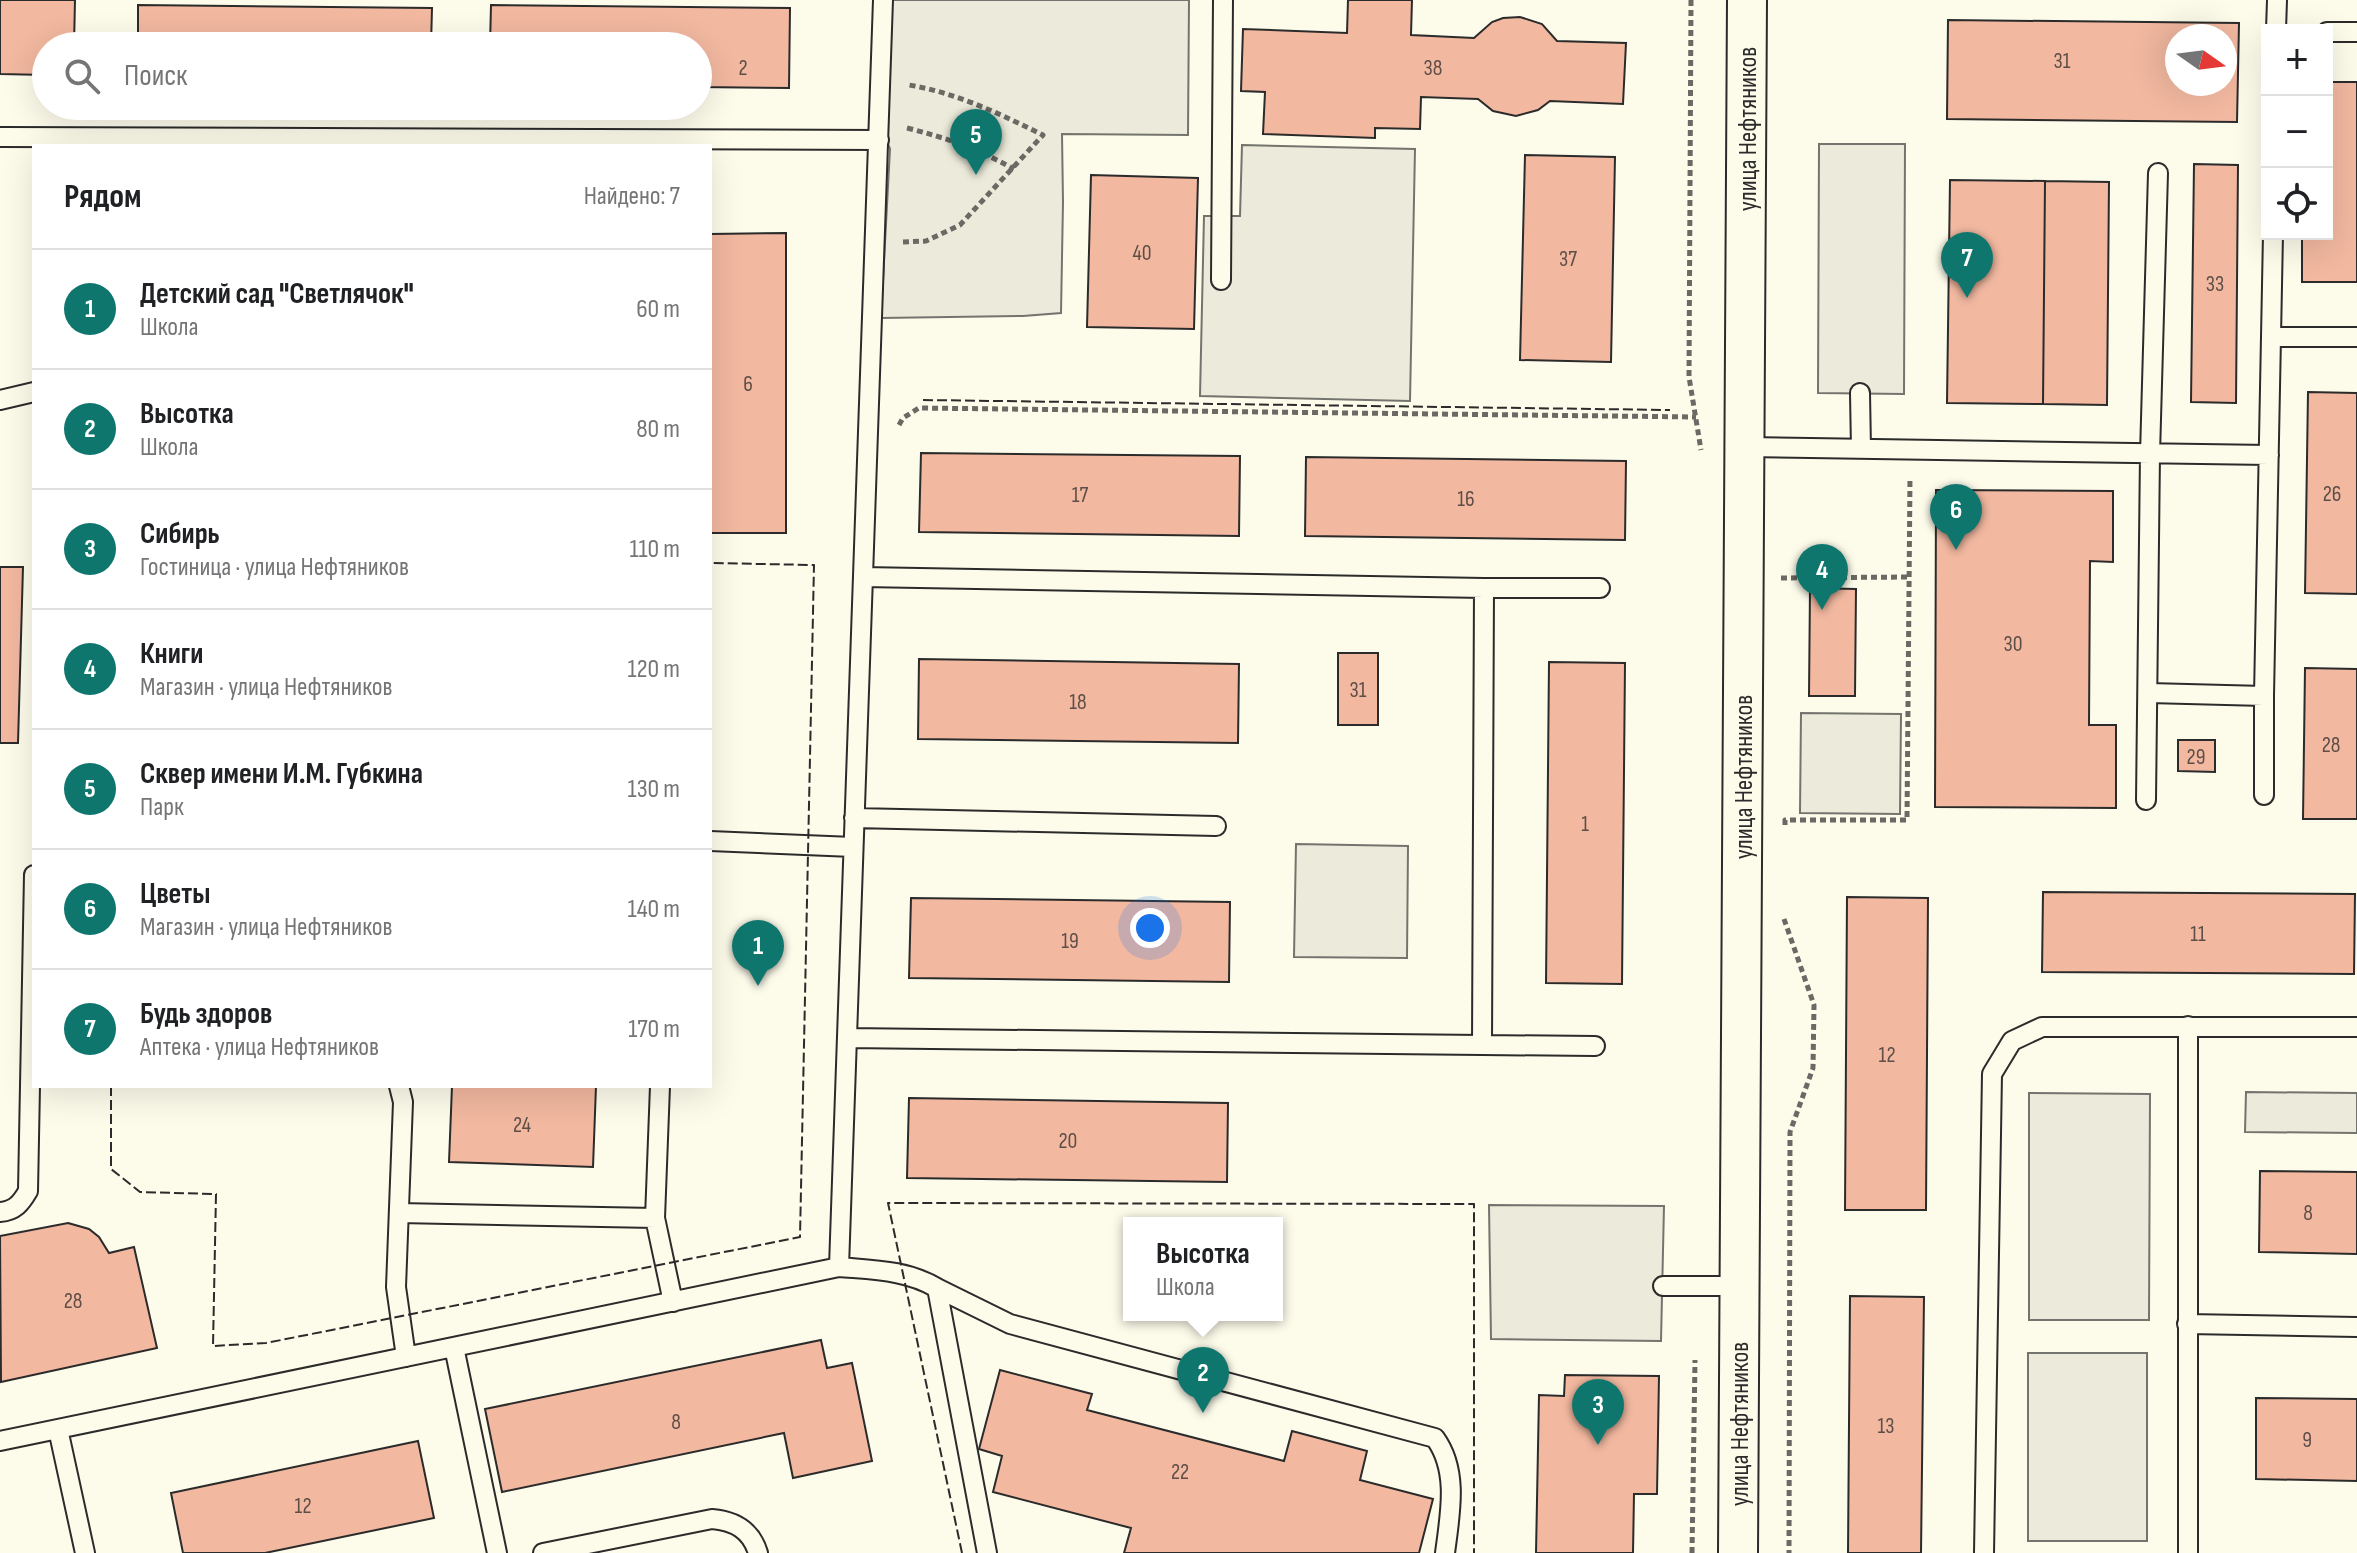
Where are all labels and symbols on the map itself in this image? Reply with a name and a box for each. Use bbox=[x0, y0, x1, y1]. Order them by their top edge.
north arrow bbox=[2165, 24, 2237, 96]
street label: улица Нефтяников bbox=[1733, 47, 1764, 211]
house number: 31 bbox=[2054, 48, 2071, 75]
house number: 2 bbox=[738, 55, 748, 82]
house number: 38 bbox=[1424, 55, 1442, 82]
pin: 5 bbox=[950, 109, 1002, 175]
pin: 7 bbox=[1941, 232, 1993, 298]
house number: 40 bbox=[1132, 240, 1152, 267]
house number: 37 bbox=[1559, 246, 1577, 273]
house number: 33 bbox=[2206, 271, 2224, 298]
house number: 6 bbox=[743, 371, 753, 398]
house number: 26 bbox=[2323, 481, 2341, 508]
house number: 17 bbox=[1072, 482, 1088, 509]
pin: 6 bbox=[1930, 484, 1982, 550]
house number: 16 bbox=[1457, 486, 1475, 513]
pin: 4 bbox=[1796, 544, 1848, 610]
house number: 30 bbox=[2003, 631, 2023, 658]
house number: 31 bbox=[1350, 677, 1367, 704]
house number: 18 bbox=[1069, 689, 1087, 716]
street label: улица Нефтяников bbox=[1729, 695, 1760, 859]
house number: 28 bbox=[2322, 732, 2340, 759]
house number: 29 bbox=[2187, 744, 2205, 771]
house number: 1 bbox=[1581, 811, 1589, 838]
your location bbox=[1130, 908, 1170, 948]
pin: 1 bbox=[732, 920, 784, 986]
house number: 11 bbox=[2190, 921, 2206, 948]
house number: 19 bbox=[1061, 928, 1079, 955]
house number: 12 bbox=[1878, 1042, 1896, 1069]
house number: 24 bbox=[513, 1112, 531, 1139]
house number: 20 bbox=[1059, 1128, 1077, 1155]
house number: 8 bbox=[2303, 1200, 2313, 1227]
house number: 28 bbox=[64, 1288, 82, 1315]
street label: улица Нефтяников bbox=[1725, 1342, 1756, 1506]
pin: 2 bbox=[1177, 1347, 1229, 1413]
pin: 3 bbox=[1572, 1379, 1624, 1445]
house number: 8 bbox=[671, 1409, 681, 1436]
house number: 13 bbox=[1878, 1413, 1894, 1440]
house number: 9 bbox=[2302, 1427, 2312, 1454]
house number: 22 bbox=[1171, 1459, 1189, 1486]
house number: 12 bbox=[294, 1493, 312, 1520]

